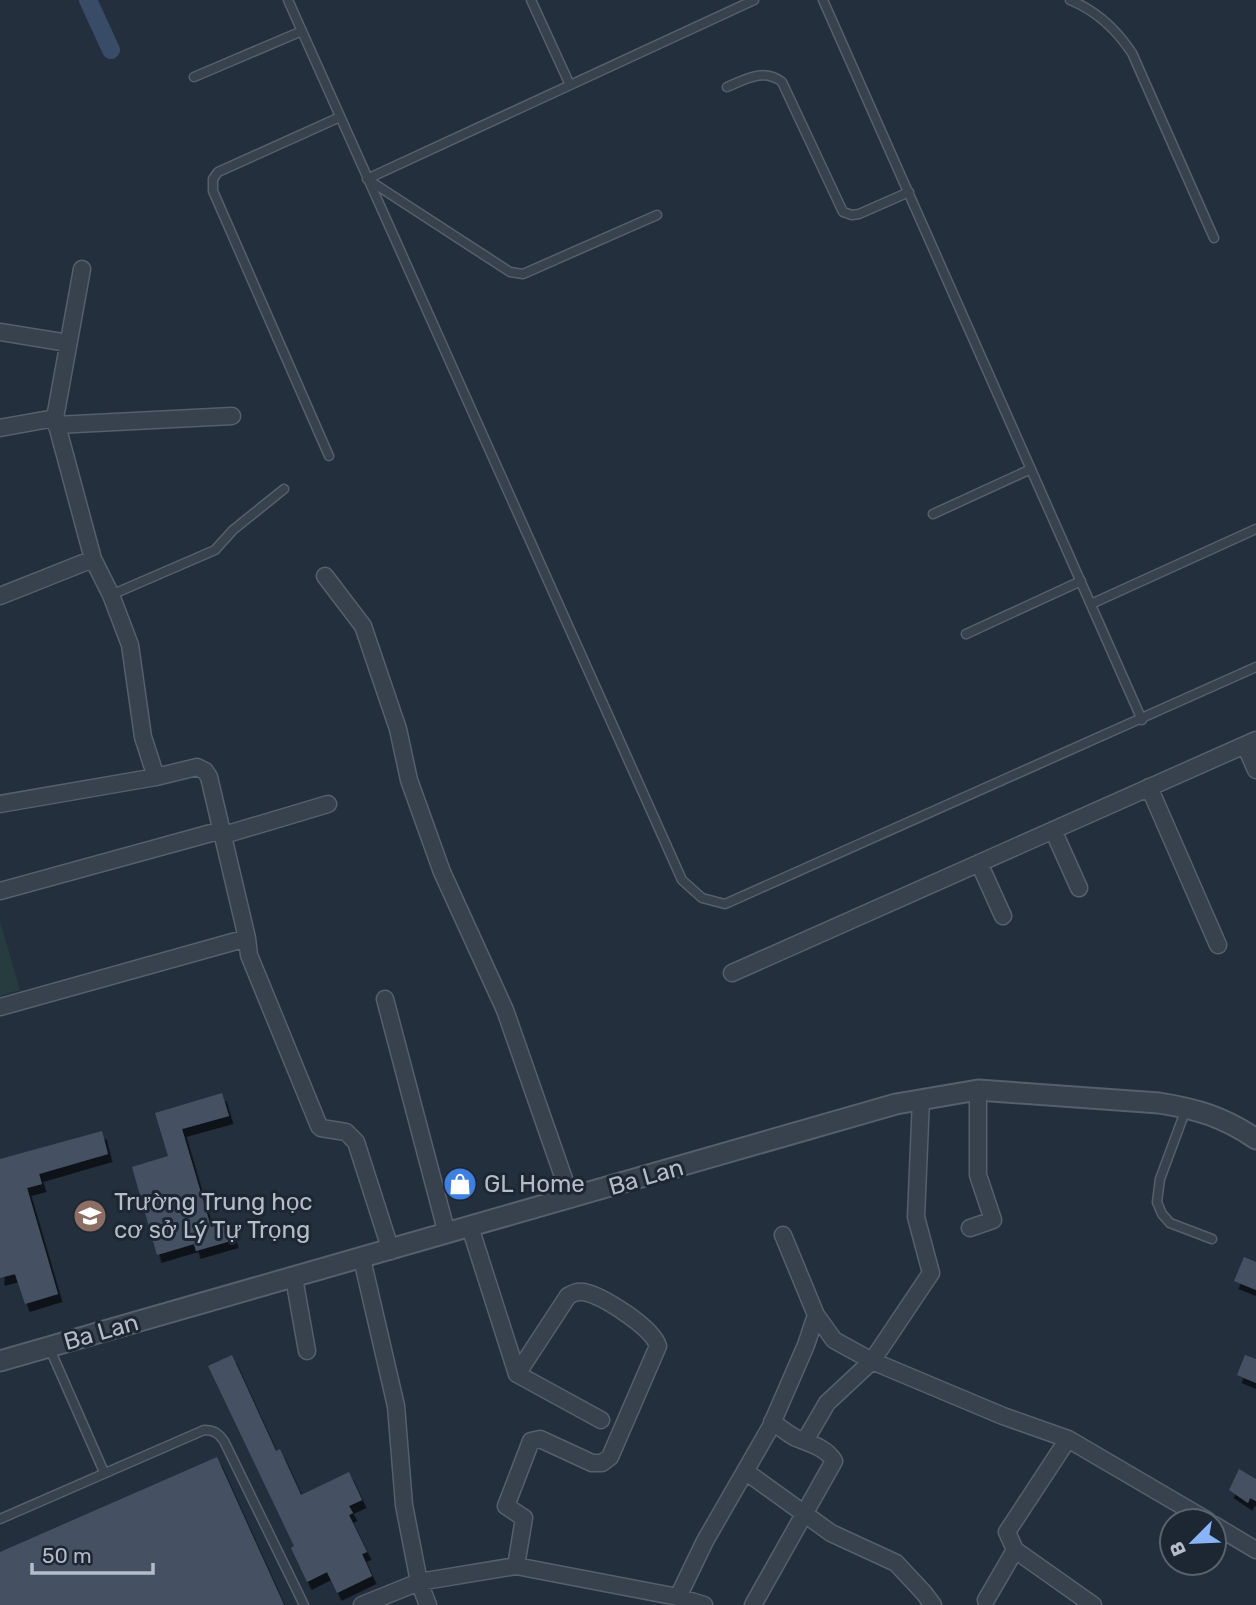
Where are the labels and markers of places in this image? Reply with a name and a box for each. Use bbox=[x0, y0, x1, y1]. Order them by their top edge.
shop icon: GL Home bbox=[441, 1165, 479, 1203]
place label: GL Home bbox=[484, 1170, 585, 1198]
place label: Trường Trung học cơ sở Lý Tự Trọng bbox=[114, 1188, 313, 1244]
school or university icon: Trường Trung học cơ sở Lý Tự Trọng bbox=[71, 1197, 109, 1235]

